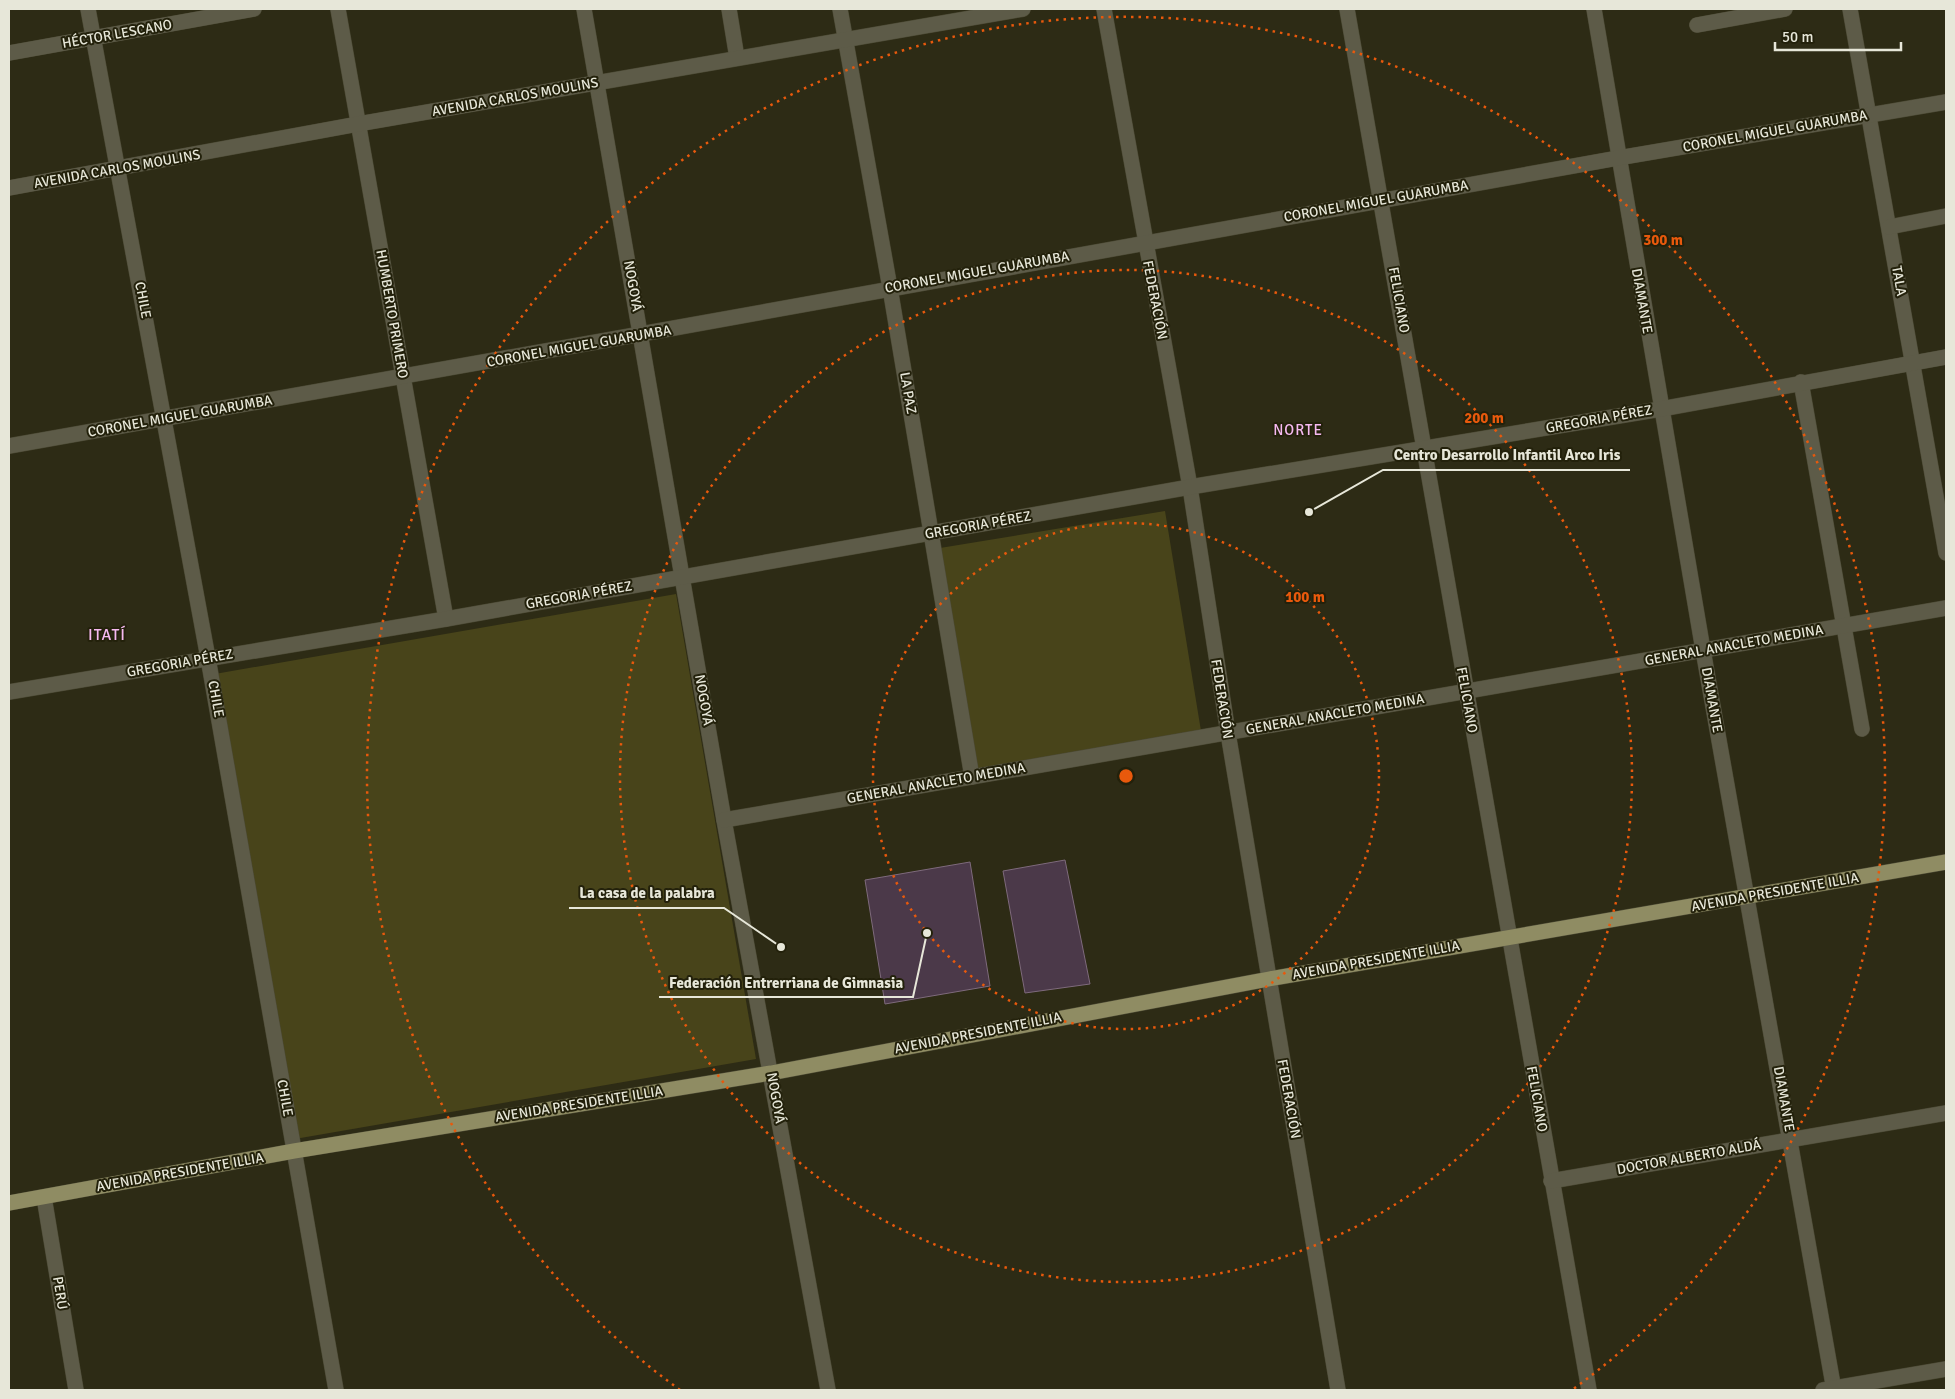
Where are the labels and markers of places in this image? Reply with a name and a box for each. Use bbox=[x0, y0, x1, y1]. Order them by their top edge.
callout: Centro Desarrollo Infantil Arco Iris bbox=[1383, 440, 1630, 470]
centre of rings bbox=[1117, 767, 1135, 785]
callout: La casa de la palabra bbox=[569, 878, 724, 908]
callout: Federación Entrerriana de Gimnasia bbox=[659, 967, 913, 997]

